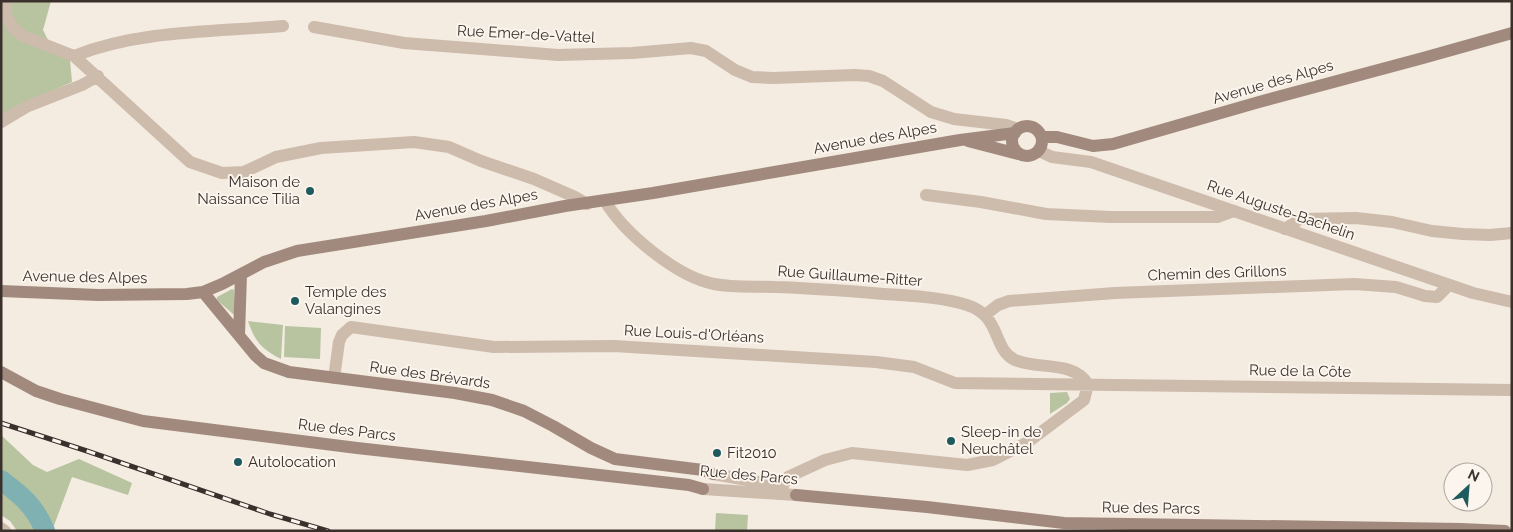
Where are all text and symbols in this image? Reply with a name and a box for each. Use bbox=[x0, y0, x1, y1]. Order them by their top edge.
street label: Rue Emer-de-Vattel bbox=[457, 21, 596, 47]
street label: Avenue des Alpes bbox=[1211, 56, 1335, 108]
street label: Avenue des Alpes bbox=[812, 118, 938, 158]
place label: Maison de Naissance Tilia bbox=[197, 173, 300, 208]
street label: Rue Auguste-Bachelin bbox=[1205, 176, 1357, 244]
marker: Maison de Naissance Tilia bbox=[304, 185, 316, 197]
street label: Avenue des Alpes bbox=[413, 185, 539, 225]
street label: Rue Guillaume-Ritter bbox=[777, 262, 924, 290]
street label: Chemin des Grillons bbox=[1147, 262, 1287, 284]
street label: Avenue des Alpes bbox=[22, 267, 148, 287]
place label: Temple des Valangines bbox=[305, 283, 386, 318]
marker: Temple des Valangines bbox=[289, 295, 301, 307]
street label: Rue Louis-d'Orléans bbox=[623, 321, 765, 347]
street label: Rue des Brévards bbox=[369, 358, 491, 392]
street label: Rue de la Côte bbox=[1249, 361, 1351, 381]
street label: Rue des Parcs bbox=[297, 415, 397, 445]
place label: Sleep-in de Neuchâtel bbox=[961, 423, 1042, 458]
marker: Sleep-in de Neuchâtel bbox=[945, 435, 957, 447]
place label: Fit2010 bbox=[727, 444, 777, 462]
marker: Fit2010 bbox=[711, 447, 723, 459]
place label: Autolocation bbox=[248, 453, 336, 471]
marker: Autolocation bbox=[232, 456, 244, 468]
street label: Rue des Parcs bbox=[699, 462, 799, 488]
north arrow bbox=[1443, 462, 1493, 512]
text: N bbox=[1465, 466, 1482, 485]
street label: Rue des Parcs bbox=[1102, 498, 1200, 518]

